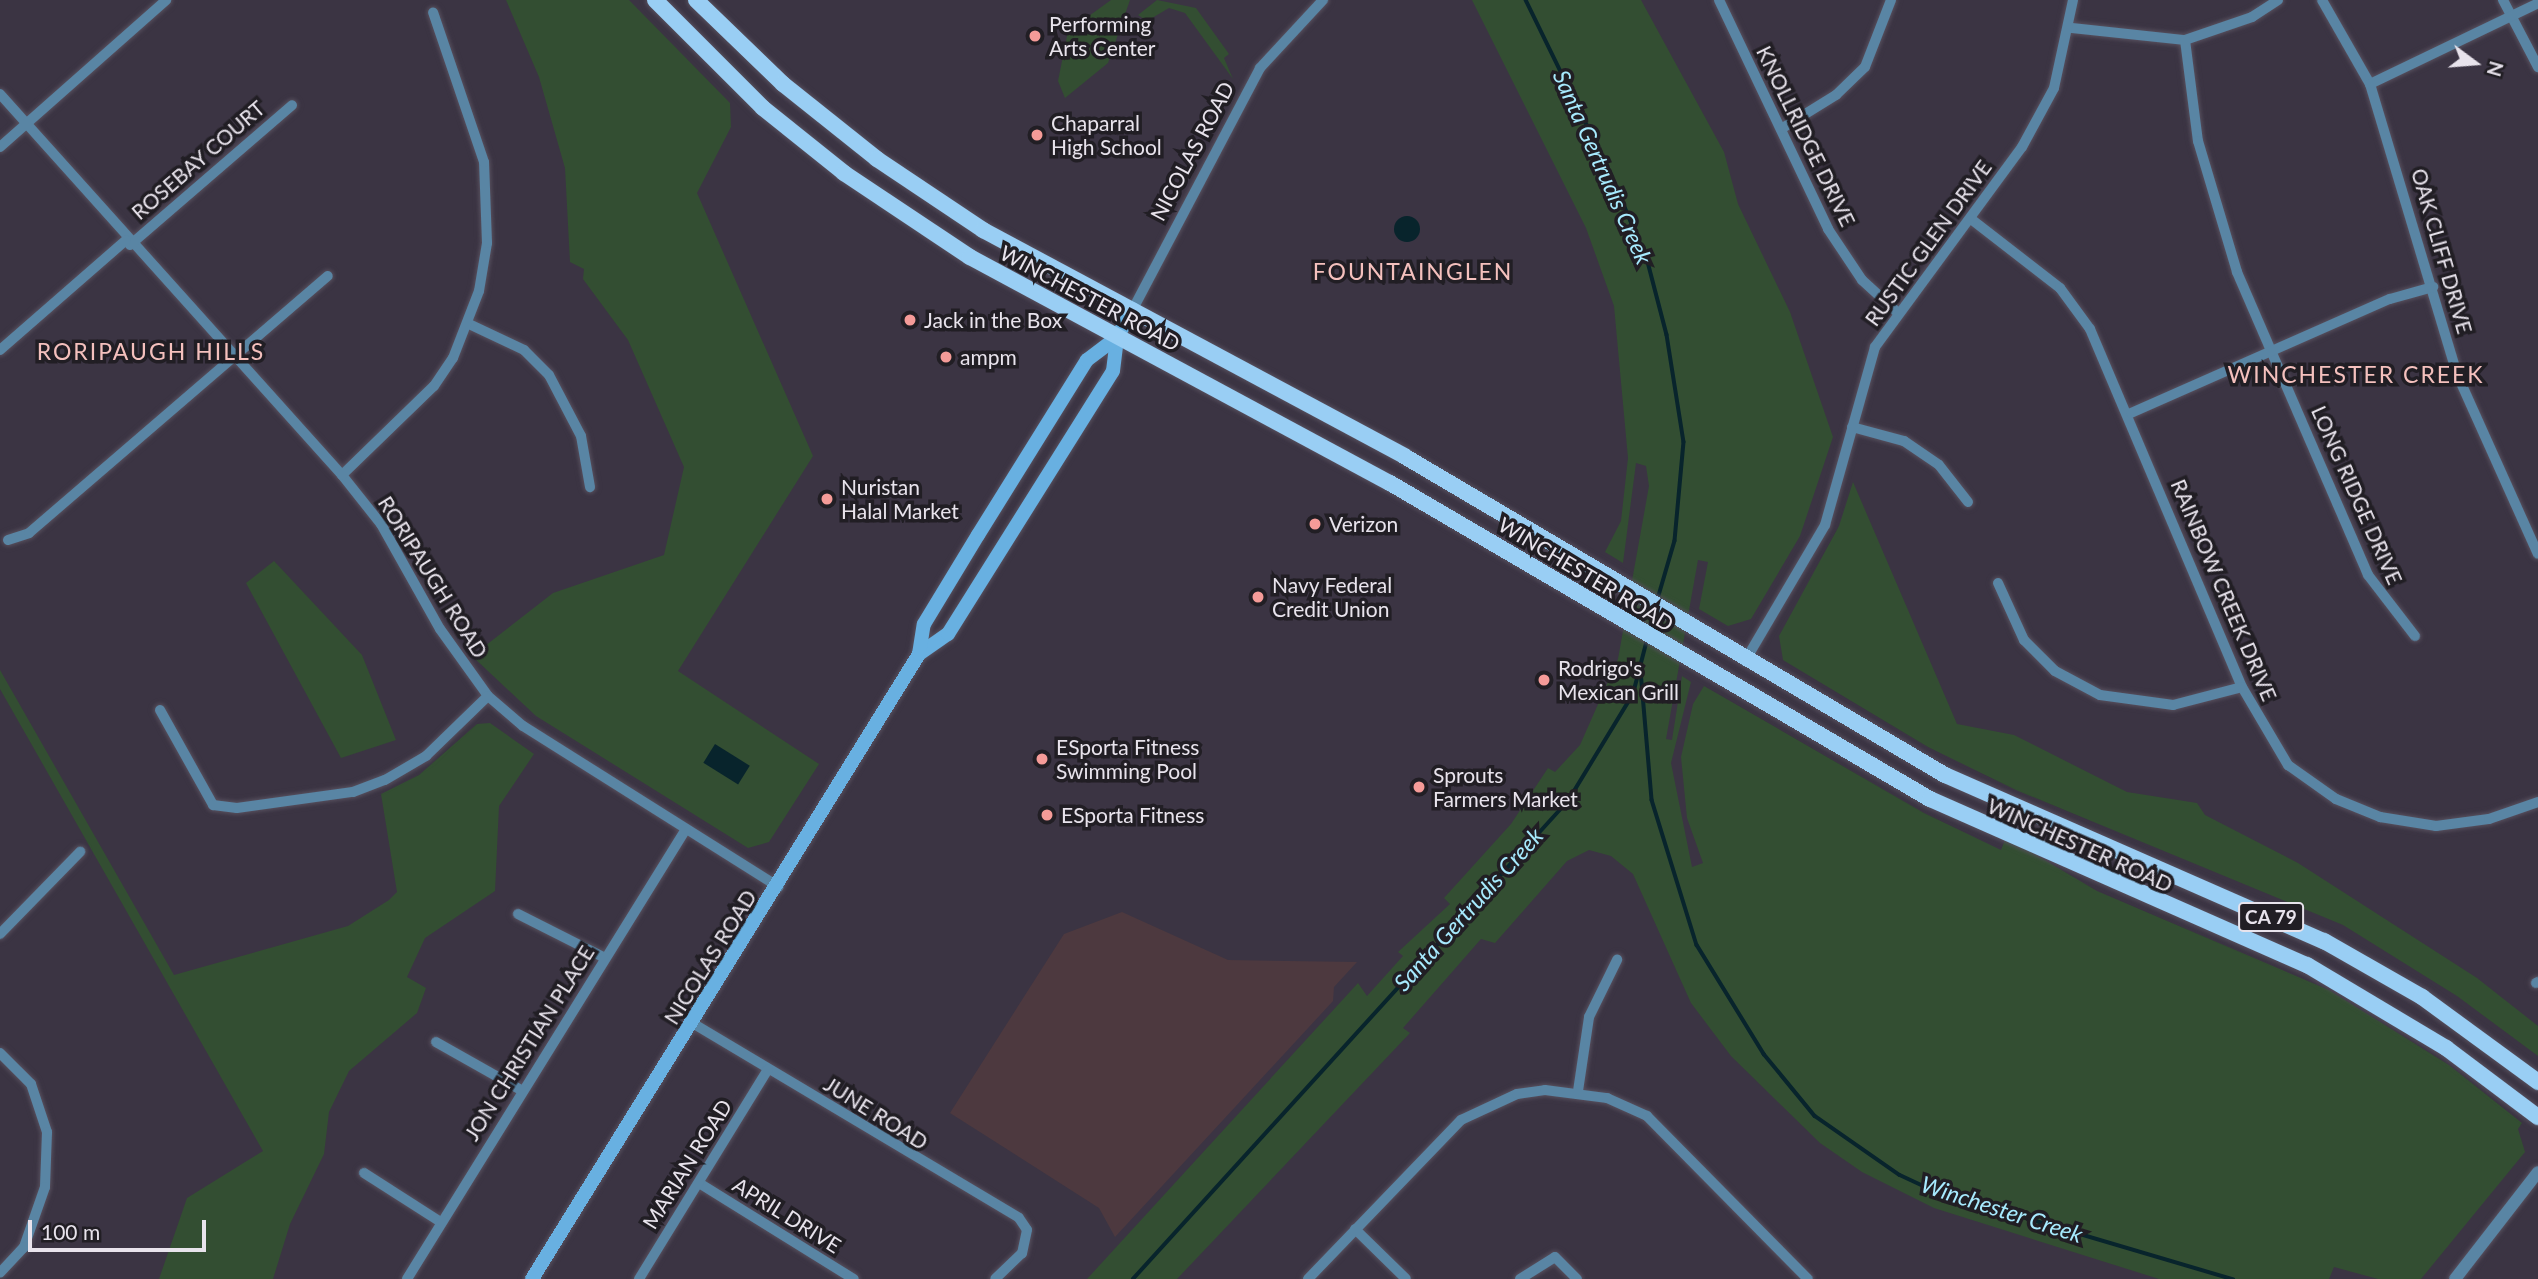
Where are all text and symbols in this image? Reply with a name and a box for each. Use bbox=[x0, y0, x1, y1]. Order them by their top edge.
place label: Performing Arts Center bbox=[1049, 11, 1156, 61]
marker: Performing Arts Center bbox=[1027, 28, 1043, 44]
north arrow bbox=[2440, 28, 2510, 98]
street label: KNOLLRIDGE DRIVE bbox=[1751, 42, 1861, 230]
text: N bbox=[2483, 59, 2509, 79]
water label: Santa Gertrudis Creek bbox=[1548, 66, 1658, 268]
street label: NICOLAS ROAD bbox=[1145, 77, 1239, 225]
street label: ROSEBAY COURT bbox=[126, 95, 270, 225]
place label: Chaparral High School bbox=[1051, 110, 1162, 160]
marker: Chaparral High School bbox=[1029, 127, 1045, 143]
street label: RUSTIC GLEN DRIVE bbox=[1859, 155, 1997, 331]
street label: OAK CLIFF DRIVE bbox=[2406, 165, 2478, 337]
street label: WINCHESTER ROAD bbox=[996, 240, 1184, 356]
district label: FOUNTAINGLEN bbox=[1314, 257, 1512, 285]
place label: Jack in the Box bbox=[924, 307, 1062, 333]
marker: Jack in the Box bbox=[902, 312, 918, 328]
district label: RORIPAUGH HILLS bbox=[39, 337, 263, 365]
place label: ampm bbox=[960, 344, 1017, 370]
marker: ampm bbox=[938, 349, 954, 365]
district label: WINCHESTER CREEK bbox=[2229, 360, 2483, 388]
street label: LONG RIDGE DRIVE bbox=[2306, 402, 2408, 588]
place label: Nuristan Halal Market bbox=[841, 474, 959, 524]
street label: RAINBOW CREEK DRIVE bbox=[2166, 475, 2282, 705]
street label: RORIPAUGH ROAD bbox=[373, 491, 493, 663]
marker: Nuristan Halal Market bbox=[819, 491, 835, 507]
place label: Verizon bbox=[1329, 511, 1398, 537]
street label: WINCHESTER ROAD bbox=[1494, 512, 1678, 636]
marker: Verizon bbox=[1307, 516, 1323, 532]
place label: Navy Federal Credit Union bbox=[1272, 572, 1393, 622]
marker: Navy Federal Credit Union bbox=[1250, 589, 1266, 605]
place label: Rodrigo's Mexican Grill bbox=[1558, 655, 1679, 705]
marker: Rodrigo's Mexican Grill bbox=[1536, 672, 1552, 688]
place label: ESporta Fitness Swimming Pool bbox=[1056, 734, 1199, 784]
marker: ESporta Fitness Swimming Pool bbox=[1034, 751, 1050, 767]
place label: Sprouts Farmers Market bbox=[1433, 762, 1578, 812]
marker: Sprouts Farmers Market bbox=[1411, 779, 1427, 795]
street label: WINCHESTER ROAD bbox=[1984, 793, 2176, 897]
place label: ESporta Fitness bbox=[1061, 802, 1204, 828]
marker: ESporta Fitness bbox=[1039, 807, 1055, 823]
water label: Santa Gertrudis Creek bbox=[1388, 822, 1548, 996]
street label: NICOLAS ROAD bbox=[659, 885, 761, 1029]
road number: CA 79 bbox=[2238, 902, 2304, 932]
street label: JON CHRISTIAN PLACE bbox=[459, 941, 599, 1145]
street label: JUNE ROAD bbox=[820, 1071, 932, 1155]
street label: MARIAN ROAD bbox=[637, 1095, 737, 1233]
water label: Winchester Creek bbox=[1917, 1170, 2087, 1248]
street label: APRIL DRIVE bbox=[728, 1172, 846, 1258]
scale bar bbox=[32, 1206, 210, 1250]
text: 100 m bbox=[41, 1219, 100, 1244]

